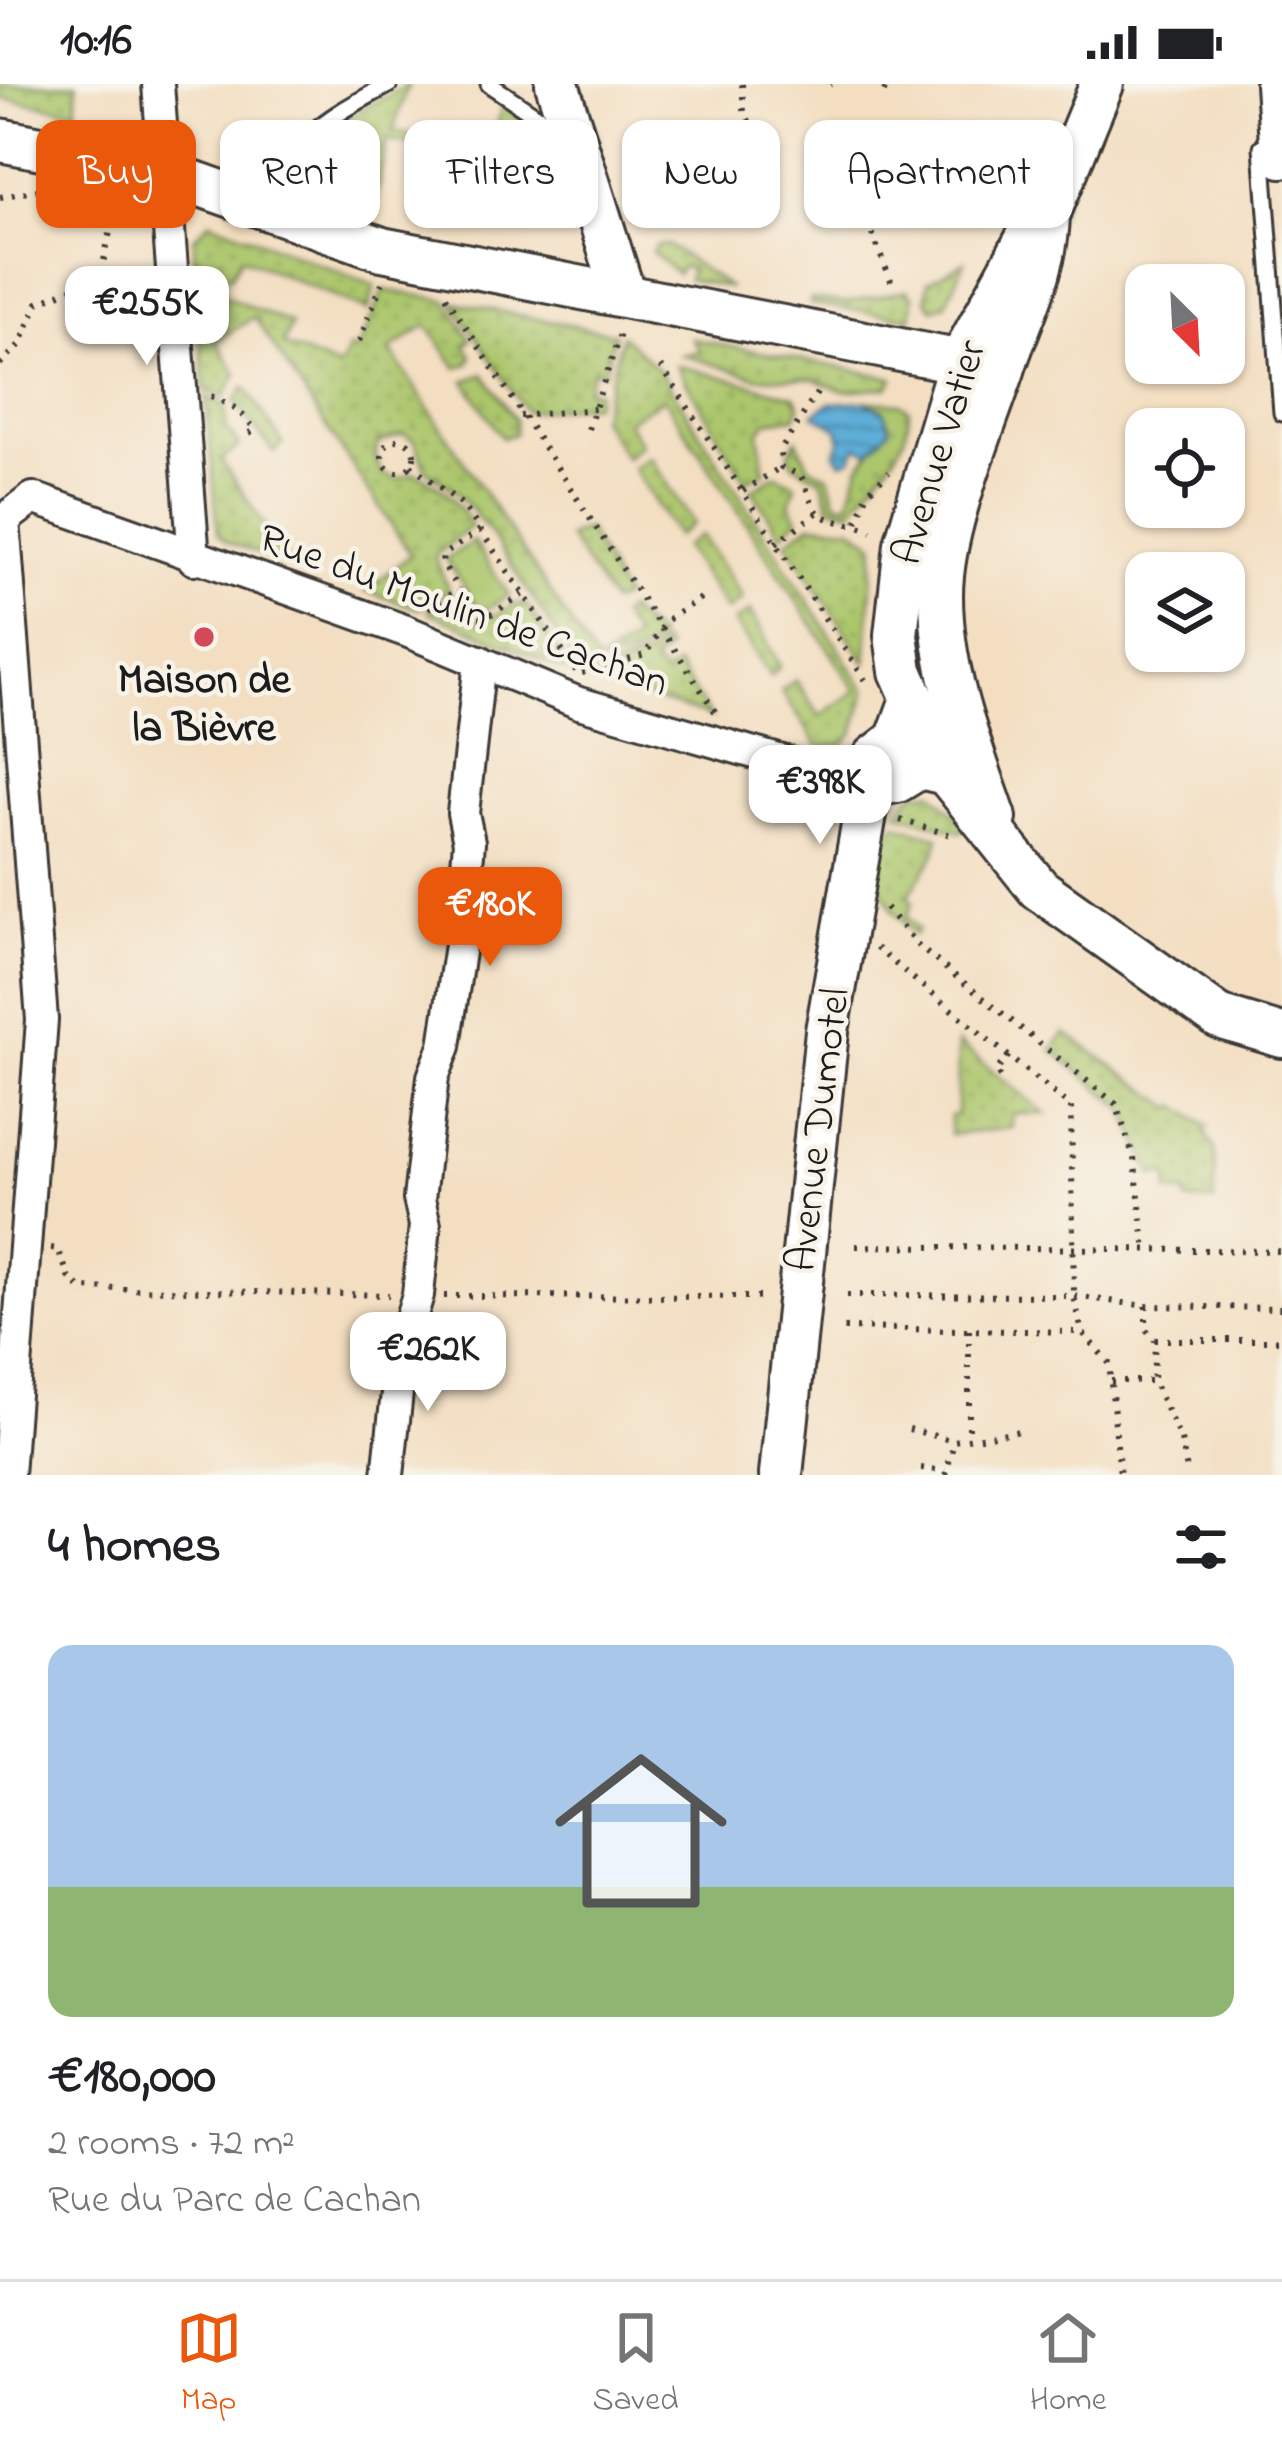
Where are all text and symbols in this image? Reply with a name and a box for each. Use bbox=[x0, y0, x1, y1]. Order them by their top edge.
text: 10:16 bbox=[60, 9, 132, 75]
chip: Buy bbox=[36, 120, 196, 228]
chip: Rent bbox=[220, 120, 380, 228]
chip: Filters bbox=[404, 120, 598, 228]
chip: New bbox=[622, 120, 780, 228]
chip: Apartment bbox=[804, 120, 1073, 228]
north arrow bbox=[1125, 264, 1245, 384]
map controls bbox=[1125, 264, 1245, 672]
pin: €255K bbox=[63, 266, 231, 368]
text: €255K bbox=[92, 276, 202, 333]
street label: Avenue Vatier bbox=[878, 332, 1004, 573]
button: locate bbox=[1125, 408, 1245, 528]
street label: Rue du Moulin de Cachan bbox=[250, 509, 676, 715]
button: layers bbox=[1125, 552, 1245, 672]
marker: Maison de la Bièvre bbox=[191, 624, 217, 650]
place label: Maison de la Bièvre bbox=[118, 651, 291, 760]
pin: €398K bbox=[736, 745, 904, 847]
text: €398K bbox=[776, 755, 864, 812]
pin: €180K bbox=[406, 867, 574, 969]
text: €180K bbox=[445, 877, 535, 934]
street label: Avenue Dumotel bbox=[772, 985, 868, 1275]
pin: €262K bbox=[344, 1312, 512, 1414]
text: €262K bbox=[377, 1322, 479, 1379]
text: 4 homes bbox=[48, 1510, 221, 1585]
icon: filters bbox=[1168, 1514, 1234, 1580]
icon: home bbox=[533, 1723, 749, 1939]
text: €180,000 bbox=[48, 2041, 216, 2116]
text: 2 rooms · 72 m² bbox=[48, 2116, 295, 2173]
text: Rue du Parc de Cachan bbox=[48, 2173, 421, 2230]
tab: Map bbox=[176, 2305, 242, 2425]
tab: Saved bbox=[593, 2305, 679, 2425]
tab: Home bbox=[1030, 2305, 1106, 2425]

